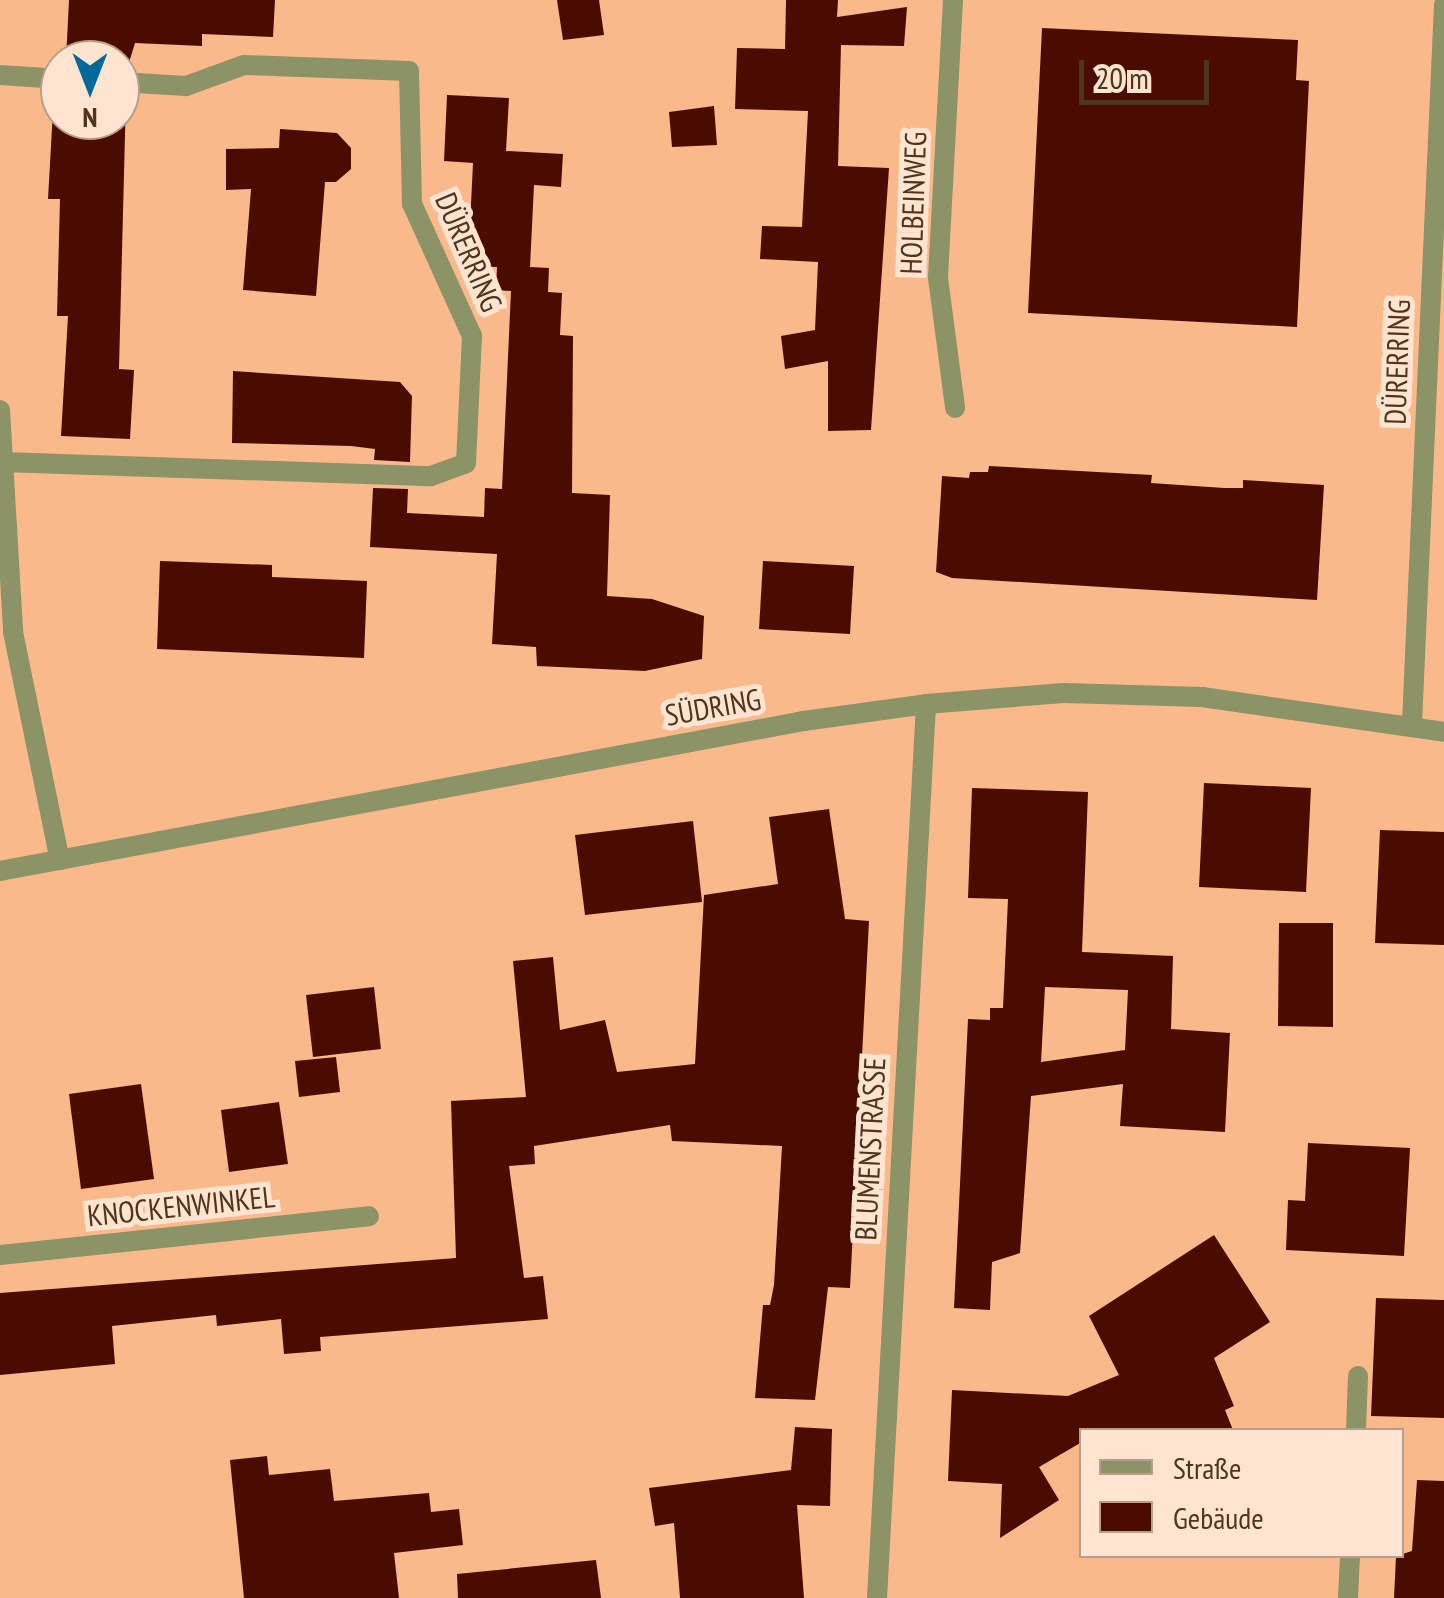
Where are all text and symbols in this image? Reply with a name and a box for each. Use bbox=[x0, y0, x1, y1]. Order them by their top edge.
north arrow bbox=[40, 40, 140, 140]
scale bar bbox=[1084, 40, 1214, 102]
text: 20 m bbox=[1096, 58, 1149, 97]
text: N bbox=[82, 100, 98, 137]
street label: HOLBEINWEG bbox=[893, 131, 933, 275]
street label: DÜRERRING bbox=[428, 187, 510, 317]
street label: DÜRERRING bbox=[1377, 299, 1417, 425]
street label: SÜDRING bbox=[662, 681, 764, 733]
street label: BLUMENSTRASSE bbox=[847, 1057, 893, 1241]
street label: KNOCKENWINKEL bbox=[85, 1178, 277, 1234]
legend bbox=[1079, 1428, 1404, 1558]
text: Straße bbox=[1173, 1448, 1241, 1487]
text: Gebäude bbox=[1173, 1498, 1264, 1537]

